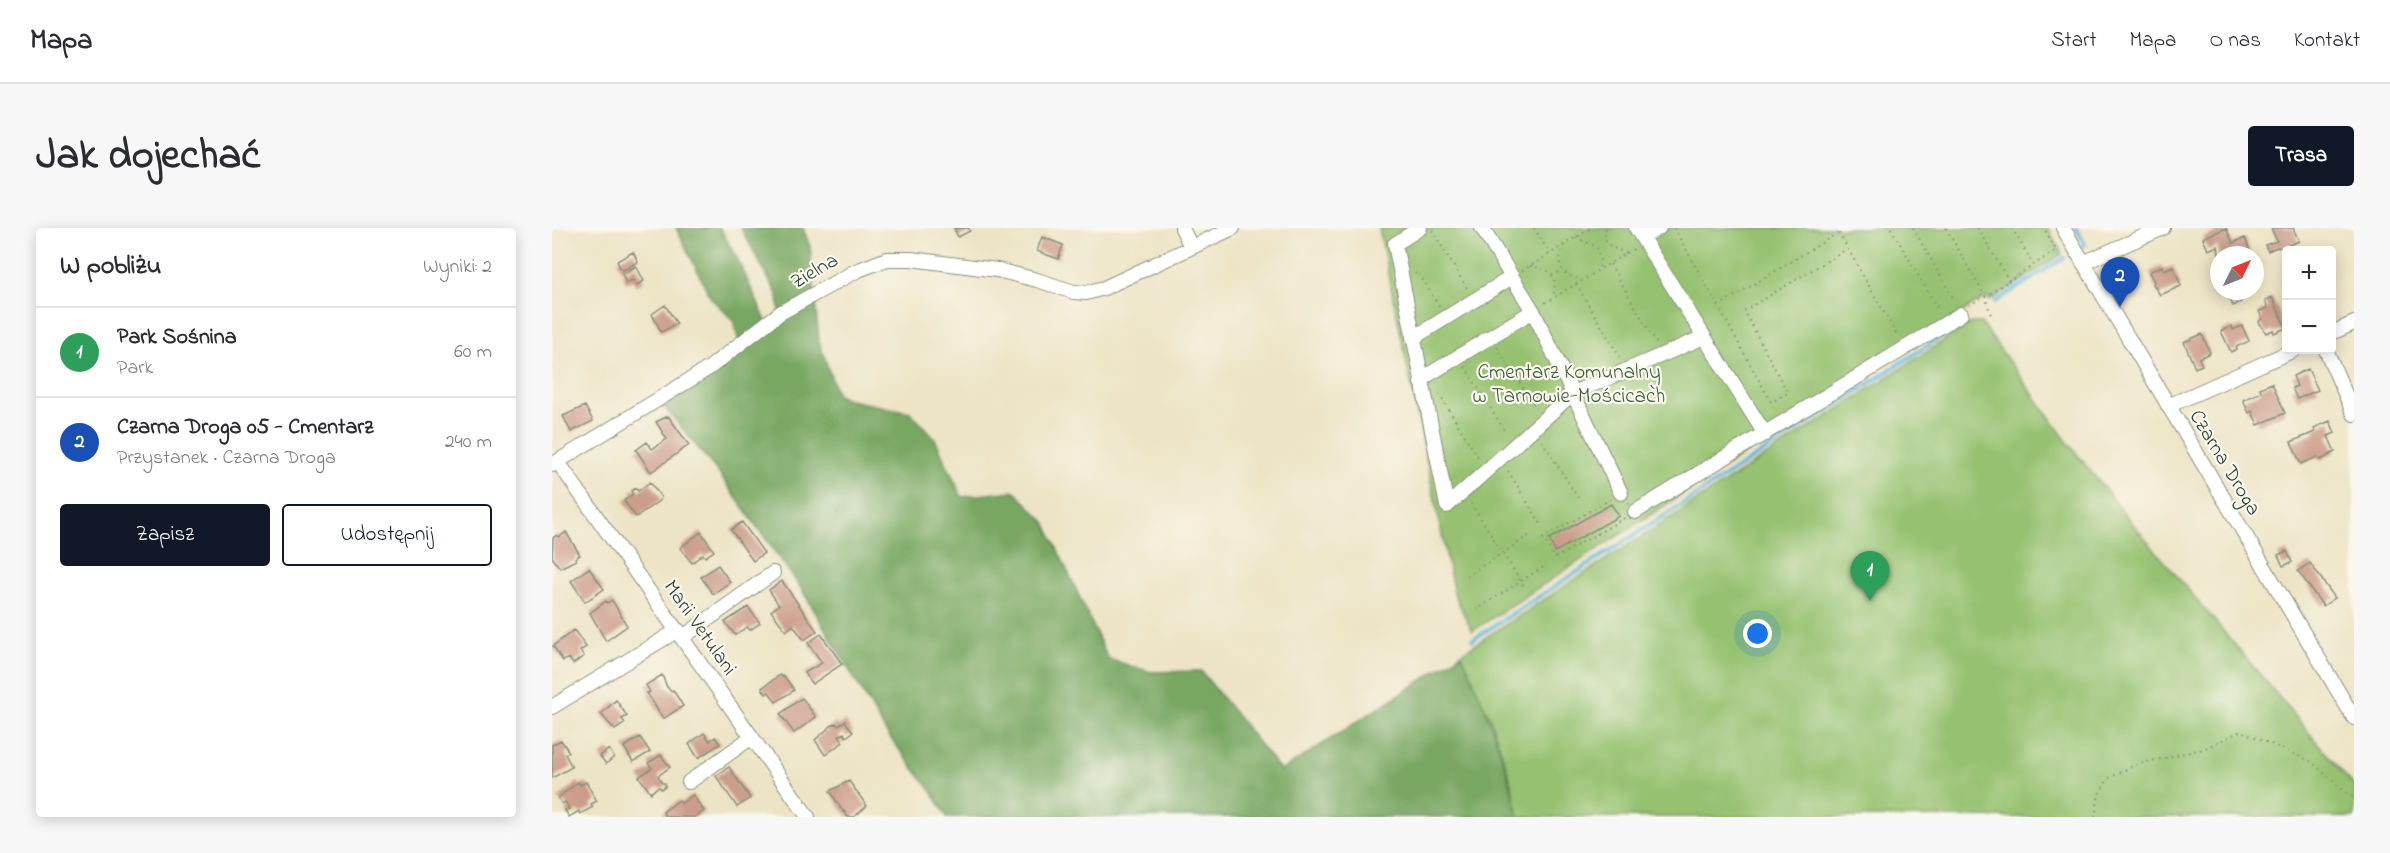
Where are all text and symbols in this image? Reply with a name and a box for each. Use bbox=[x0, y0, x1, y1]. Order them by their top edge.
text: Mapa bbox=[30, 21, 92, 62]
text: Start bbox=[2051, 26, 2097, 56]
text: Mapa bbox=[2130, 26, 2176, 56]
text: O nas bbox=[2209, 26, 2261, 56]
text: Kontakt bbox=[2294, 26, 2360, 56]
text: Jak dojechać bbox=[36, 126, 260, 187]
button: Trasa bbox=[2248, 126, 2354, 186]
street label: Zielna bbox=[786, 246, 844, 297]
north arrow bbox=[2210, 246, 2264, 300]
map controls bbox=[2282, 246, 2336, 354]
button: + bbox=[2282, 246, 2336, 300]
text: W pobliżu bbox=[60, 248, 161, 286]
text: Wyniki: 2 bbox=[423, 253, 492, 282]
pin: 2 bbox=[2100, 257, 2140, 307]
button: − bbox=[2282, 300, 2336, 354]
text: Park Sośnina bbox=[117, 322, 237, 354]
text: 1 bbox=[76, 338, 83, 367]
text: 60 m bbox=[454, 338, 492, 367]
text: Park bbox=[117, 354, 153, 383]
park label: Cmentarz Komunalny w Tarnowie-Mościcach bbox=[1473, 358, 1665, 412]
street label: Czarna Droga bbox=[2179, 404, 2268, 523]
text: Czarna Droga 05 - Cmentarz bbox=[117, 412, 373, 444]
text: 2 bbox=[75, 428, 84, 457]
text: 240 m bbox=[445, 428, 492, 457]
text: Przystanek · Czarna Droga bbox=[117, 444, 336, 473]
button: Zapisz bbox=[60, 504, 270, 566]
button: Udostępnij bbox=[282, 504, 492, 566]
pin: 1 bbox=[1850, 552, 1890, 601]
street label: Marii Vetulani bbox=[655, 574, 743, 682]
your location bbox=[1743, 619, 1772, 648]

